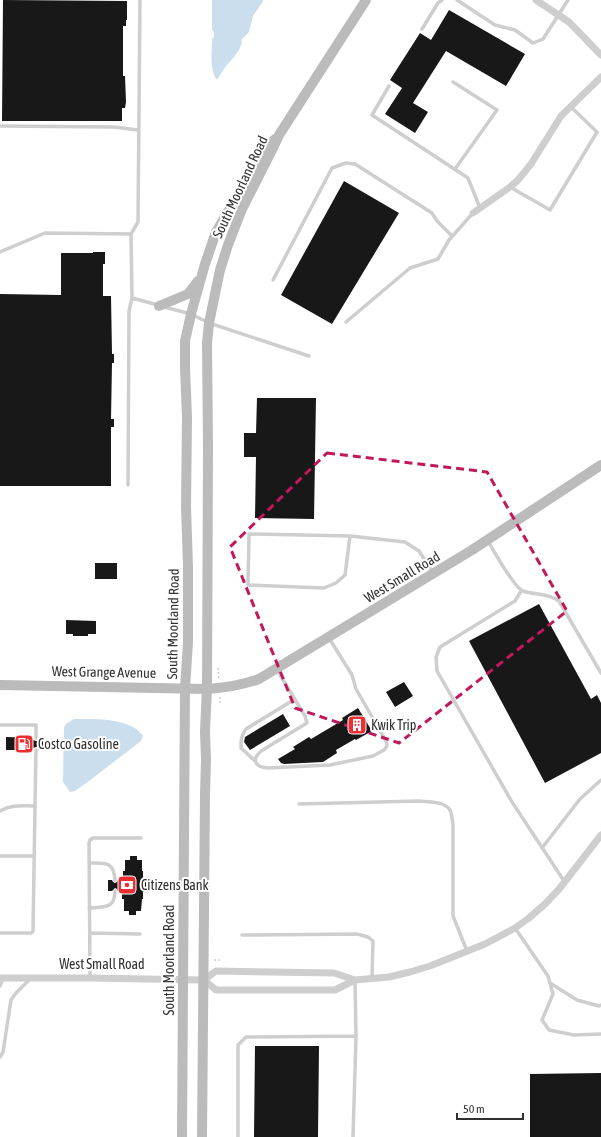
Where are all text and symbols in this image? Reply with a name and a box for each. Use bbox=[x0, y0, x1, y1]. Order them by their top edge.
street label: South Moorland Road bbox=[209, 133, 271, 241]
street label: West Small Road bbox=[361, 548, 443, 606]
street label: South Moorland Road bbox=[164, 568, 182, 680]
street label: West Grange Avenue bbox=[52, 663, 156, 681]
building icon: Kwik Trip bbox=[346, 714, 368, 736]
place label: Kwik Trip bbox=[371, 717, 417, 733]
fuel station icon: Costco Gasoline bbox=[13, 733, 35, 755]
place label: Costco Gasoline bbox=[38, 736, 119, 752]
bank icon: Citizens Bank bbox=[116, 874, 138, 896]
place label: Citizens Bank bbox=[141, 877, 209, 893]
street label: South Moorland Road bbox=[161, 905, 177, 1015]
street label: West Small Road bbox=[59, 956, 145, 972]
scale bar bbox=[457, 1095, 523, 1121]
text: 50 m bbox=[463, 1102, 485, 1116]

